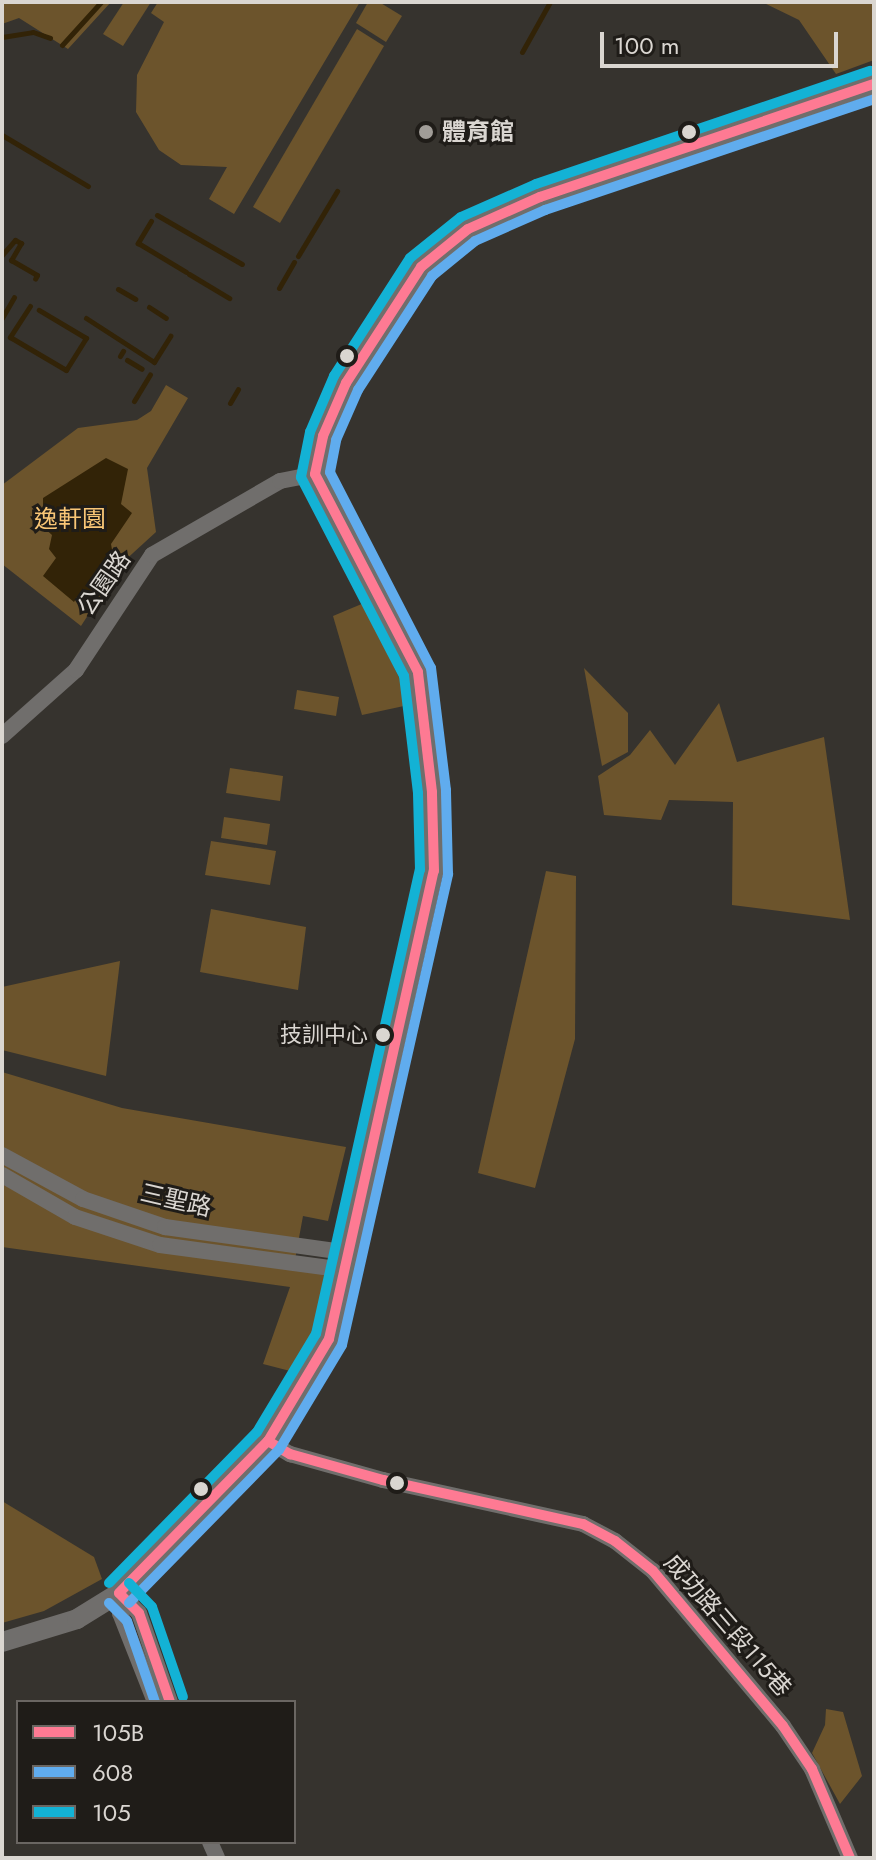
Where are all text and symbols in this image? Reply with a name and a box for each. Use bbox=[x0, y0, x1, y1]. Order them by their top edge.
scale bar bbox=[604, 16, 842, 66]
text: 100 m bbox=[614, 28, 680, 63]
place label: 體育館 bbox=[442, 118, 514, 146]
marker: 體育館 bbox=[417, 123, 435, 141]
unlabelled marker bbox=[681, 124, 697, 140]
unlabelled marker bbox=[339, 348, 355, 364]
park label: 逸軒園 bbox=[34, 505, 106, 533]
street label: 公園路 bbox=[72, 545, 136, 621]
place label: 技訓中心 bbox=[280, 1022, 368, 1048]
marker: 技訓中心 bbox=[375, 1027, 391, 1043]
street label: 三聖路 bbox=[138, 1178, 214, 1222]
unlabelled marker bbox=[389, 1475, 405, 1491]
unlabelled marker bbox=[193, 1481, 209, 1497]
street label: 成功路三段115巷 bbox=[658, 1548, 798, 1702]
legend bbox=[16, 1700, 296, 1844]
text: 105B bbox=[92, 1715, 144, 1750]
text: 608 bbox=[92, 1755, 133, 1790]
text: 105 bbox=[92, 1795, 131, 1830]

